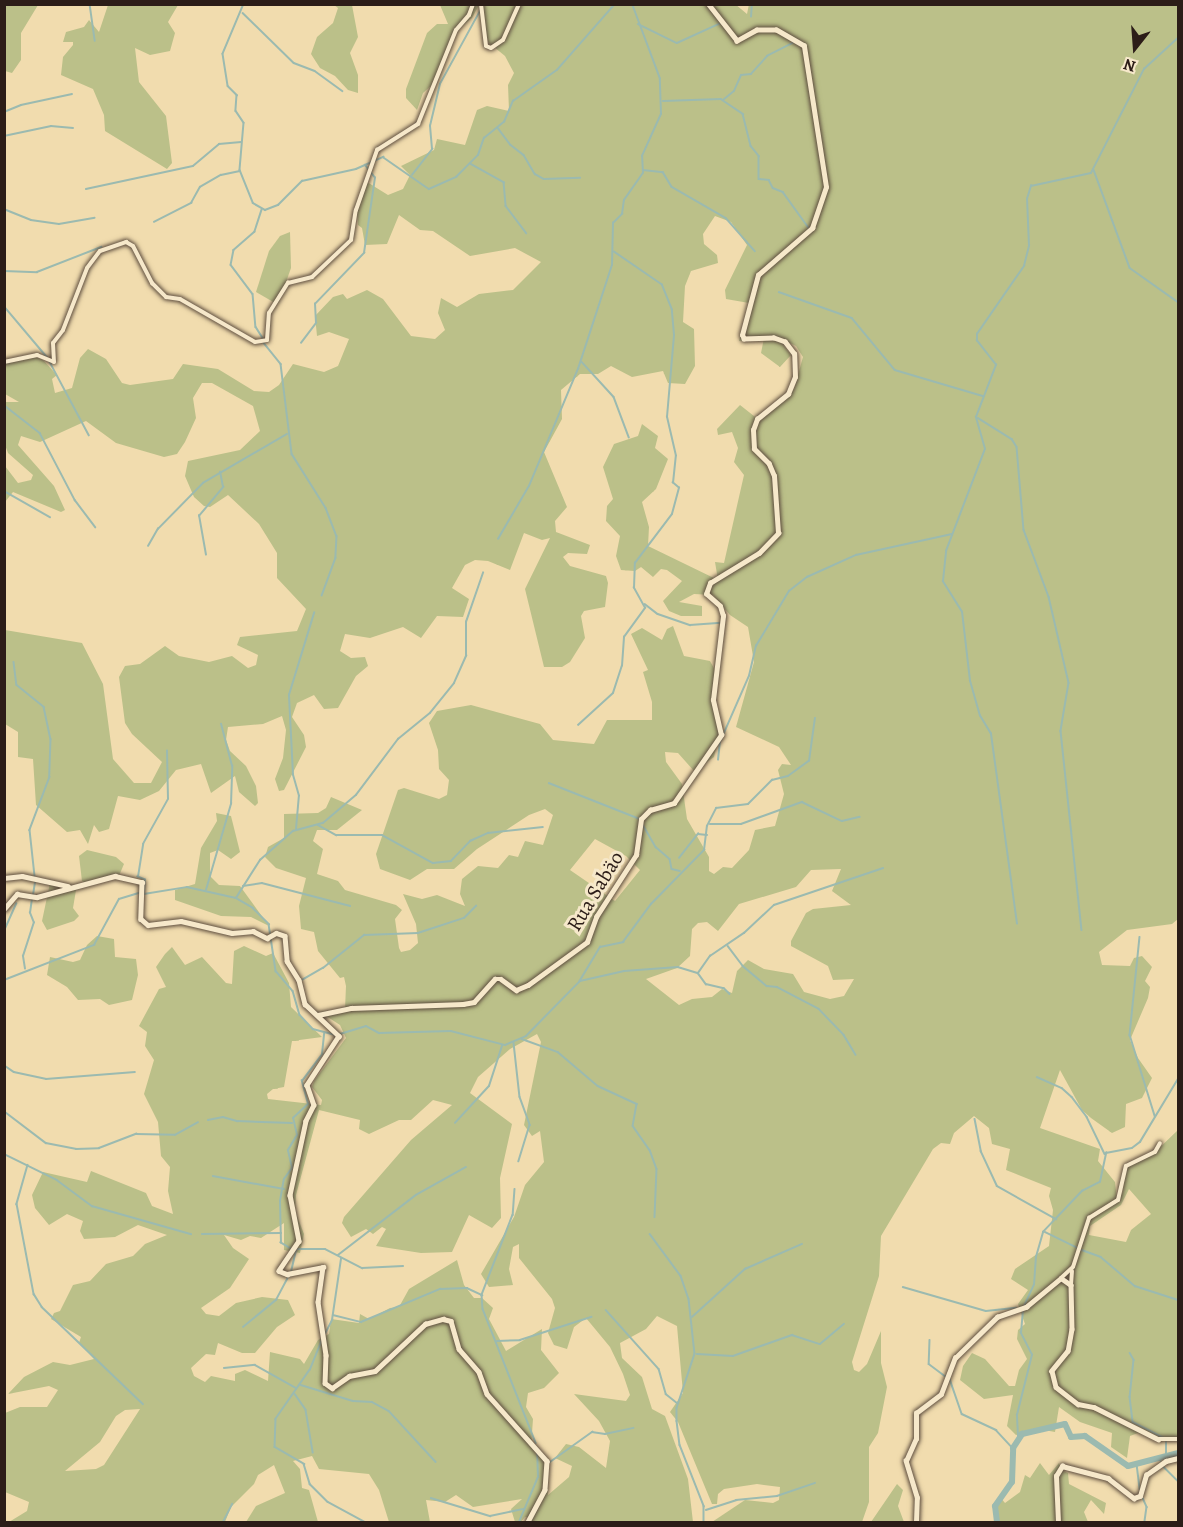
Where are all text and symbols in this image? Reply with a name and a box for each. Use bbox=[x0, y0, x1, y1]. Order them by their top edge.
north arrow bbox=[1105, 18, 1165, 78]
text: N bbox=[1121, 53, 1139, 77]
street label: Rua Sabäo bbox=[561, 846, 629, 936]

